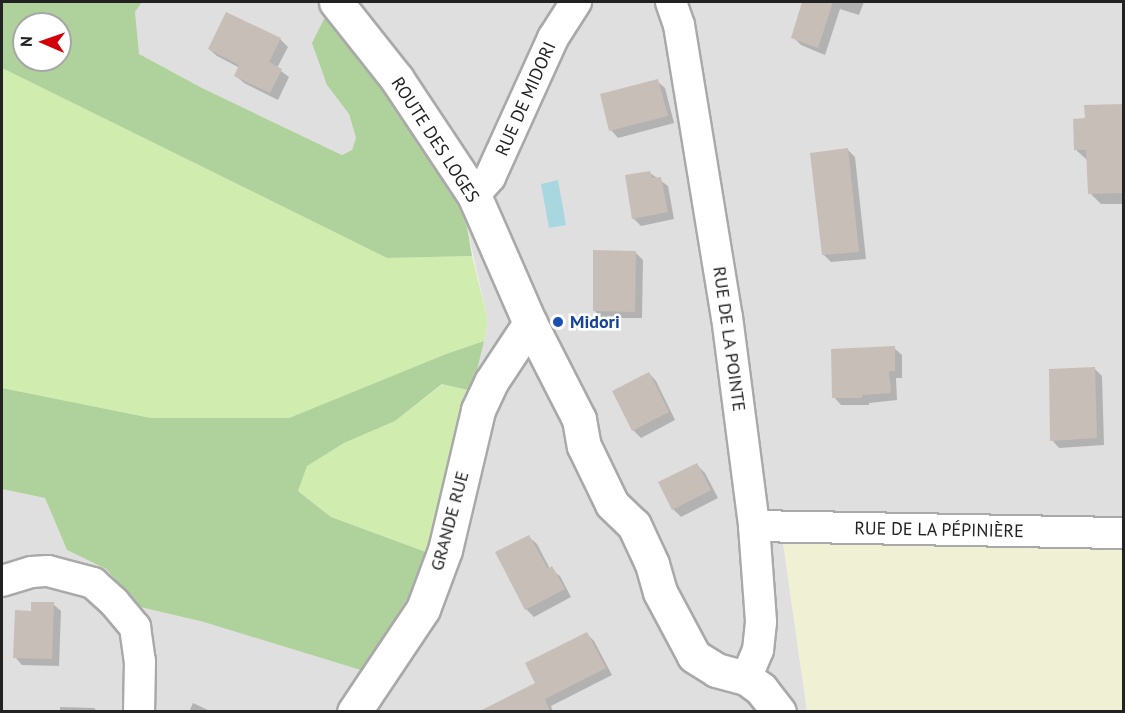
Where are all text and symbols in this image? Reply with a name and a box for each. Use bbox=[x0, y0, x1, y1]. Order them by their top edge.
north arrow bbox=[12, 12, 72, 72]
text: N bbox=[16, 36, 36, 47]
street label: RUE DE MIDORI bbox=[491, 39, 561, 159]
street label: ROUTE DES LOGES bbox=[386, 73, 484, 207]
street label: RUE DE LA POINTE bbox=[708, 265, 750, 413]
place label: Midori bbox=[570, 311, 620, 333]
marker: Midori bbox=[551, 315, 565, 329]
street label: GRANDE RUE bbox=[426, 469, 474, 573]
street label: RUE DE LA PÉPINIÈRE bbox=[854, 518, 1024, 542]

